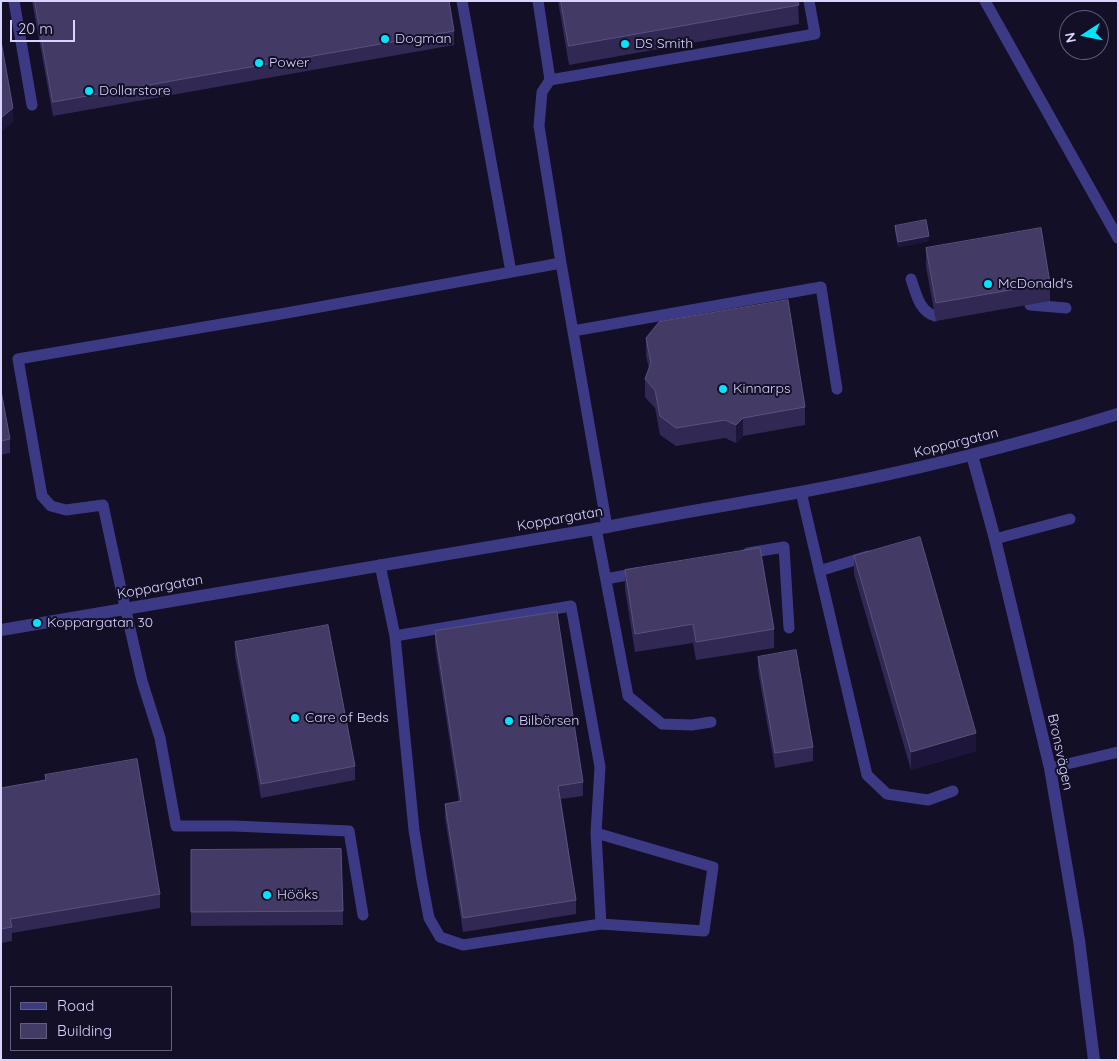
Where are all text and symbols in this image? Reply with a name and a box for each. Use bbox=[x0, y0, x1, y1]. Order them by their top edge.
scale bar bbox=[12, 10, 78, 42]
north arrow bbox=[1059, 10, 1109, 60]
text: 20 m bbox=[18, 19, 53, 38]
place label: Dogman bbox=[395, 31, 452, 47]
text: N bbox=[1060, 31, 1080, 44]
marker: Dogman bbox=[379, 33, 391, 45]
place label: DS Smith bbox=[635, 36, 693, 52]
marker: DS Smith bbox=[619, 38, 631, 50]
place label: Power bbox=[269, 55, 309, 71]
marker: Power bbox=[253, 57, 265, 69]
place label: Dollarstore bbox=[99, 83, 171, 99]
marker: Dollarstore bbox=[83, 85, 95, 97]
place label: McDonald's bbox=[998, 276, 1073, 292]
marker: McDonald's bbox=[982, 278, 994, 290]
place label: Kinnarps bbox=[733, 381, 791, 397]
marker: Kinnarps bbox=[717, 383, 729, 395]
street label: Koppargatan bbox=[912, 424, 1000, 462]
street label: Koppargatan bbox=[516, 503, 604, 535]
street label: Koppargatan bbox=[116, 571, 204, 603]
place label: Koppargatan 30 bbox=[47, 615, 153, 631]
marker: Koppargatan 30 bbox=[31, 617, 43, 629]
place label: Care of Beds bbox=[305, 710, 389, 726]
marker: Care of Beds bbox=[289, 712, 301, 724]
street label: Bronsvägen bbox=[1044, 712, 1076, 792]
place label: Bilbörsen bbox=[519, 713, 579, 729]
marker: Bilbörsen bbox=[503, 715, 515, 727]
place label: Hööks bbox=[277, 887, 318, 903]
marker: Hööks bbox=[261, 889, 273, 901]
legend bbox=[10, 986, 172, 1051]
text: Road bbox=[57, 996, 94, 1015]
text: Building bbox=[57, 1021, 112, 1040]

